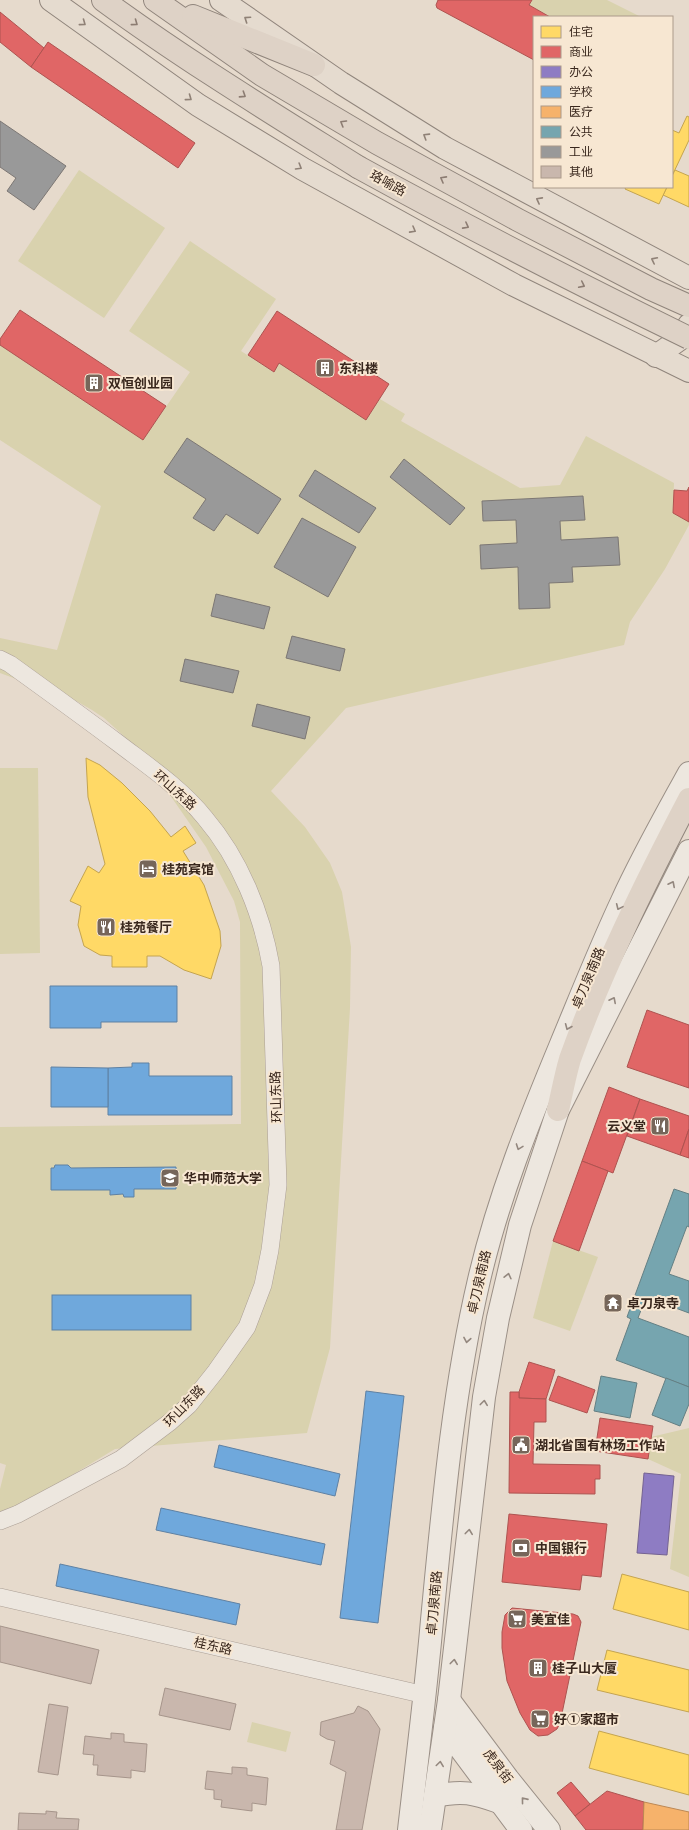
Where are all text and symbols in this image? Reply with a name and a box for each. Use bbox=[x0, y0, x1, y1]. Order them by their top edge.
one-way arrow bbox=[244, 16, 251, 24]
legend bbox=[533, 16, 673, 188]
one-way arrow bbox=[79, 18, 86, 26]
one-way arrow bbox=[130, 18, 137, 25]
text: 住宅 bbox=[569, 25, 593, 39]
text: 商业 bbox=[569, 45, 593, 59]
text: 办公 bbox=[569, 65, 593, 79]
text: 学校 bbox=[569, 85, 593, 99]
one-way arrow bbox=[239, 90, 246, 98]
one-way arrow bbox=[184, 93, 191, 100]
text: 医疗 bbox=[569, 105, 593, 119]
one-way arrow bbox=[340, 120, 347, 127]
text: 公共 bbox=[569, 125, 593, 139]
one-way arrow bbox=[423, 134, 430, 141]
text: 工业 bbox=[569, 145, 593, 159]
one-way arrow bbox=[295, 162, 302, 169]
text: 其他 bbox=[569, 165, 593, 179]
street label: 珞喻路 bbox=[367, 167, 409, 199]
one-way arrow bbox=[440, 177, 448, 184]
one-way arrow bbox=[536, 197, 544, 204]
one-way arrow bbox=[462, 222, 469, 229]
one-way arrow bbox=[409, 225, 416, 232]
one-way arrow bbox=[651, 258, 659, 265]
one-way arrow bbox=[578, 281, 585, 288]
building icon: 东科楼 bbox=[314, 357, 336, 379]
place label: 东科楼 bbox=[339, 361, 378, 376]
building icon: 双恒创业园 bbox=[83, 372, 105, 394]
place label: 双恒创业园 bbox=[108, 376, 173, 391]
street label: 环山东路 bbox=[151, 767, 199, 813]
hotel icon: 桂苑宾馆 bbox=[137, 858, 159, 880]
place label: 桂苑宾馆 bbox=[162, 862, 214, 877]
one-way arrow bbox=[667, 880, 674, 888]
one-way arrow bbox=[616, 903, 624, 910]
restaurant icon: 桂苑餐厅 bbox=[95, 916, 117, 938]
place label: 桂苑餐厅 bbox=[120, 920, 172, 935]
street label: 卓刀泉南路 bbox=[568, 945, 608, 1011]
one-way arrow bbox=[608, 996, 616, 1004]
one-way arrow bbox=[565, 1023, 573, 1030]
street label: 环山东路 bbox=[268, 1071, 284, 1123]
restaurant icon: 云义堂 bbox=[649, 1115, 671, 1137]
place label: 云义堂 bbox=[607, 1119, 646, 1134]
one-way arrow bbox=[516, 1143, 524, 1150]
school or university icon: 华中师范大学 bbox=[159, 1167, 181, 1189]
place label: 华中师范大学 bbox=[184, 1171, 262, 1186]
street label: 卓刀泉南路 bbox=[464, 1249, 494, 1315]
one-way arrow bbox=[503, 1272, 511, 1279]
temple icon: 卓刀泉寺 bbox=[602, 1292, 624, 1314]
place label: 卓刀泉寺 bbox=[627, 1296, 679, 1311]
one-way arrow bbox=[463, 1337, 472, 1343]
street label: 环山东路 bbox=[161, 1382, 207, 1430]
one-way arrow bbox=[479, 1400, 488, 1406]
public building icon: 湖北省国有林场工作站 bbox=[510, 1434, 532, 1456]
place label: 湖北省国有林场工作站 bbox=[535, 1438, 665, 1453]
one-way arrow bbox=[464, 1529, 473, 1535]
bank icon: 中国银行 bbox=[510, 1537, 532, 1559]
place label: 中国银行 bbox=[535, 1541, 587, 1556]
street label: 卓刀泉南路 bbox=[424, 1570, 444, 1636]
supermarket icon: 美宜佳 bbox=[506, 1608, 528, 1630]
place label: 美宜佳 bbox=[531, 1612, 570, 1627]
street label: 桂东路 bbox=[192, 1634, 234, 1658]
building icon: 桂子山大厦 bbox=[527, 1657, 549, 1679]
one-way arrow bbox=[449, 1658, 458, 1665]
place label: 桂子山大厦 bbox=[552, 1661, 617, 1676]
supermarket icon: 好①家超市 bbox=[529, 1708, 551, 1730]
place label: 好①家超市 bbox=[554, 1712, 619, 1727]
street label: 虎泉街 bbox=[480, 1746, 516, 1786]
one-way arrow bbox=[435, 1761, 444, 1767]
one-way arrow bbox=[522, 1797, 529, 1804]

